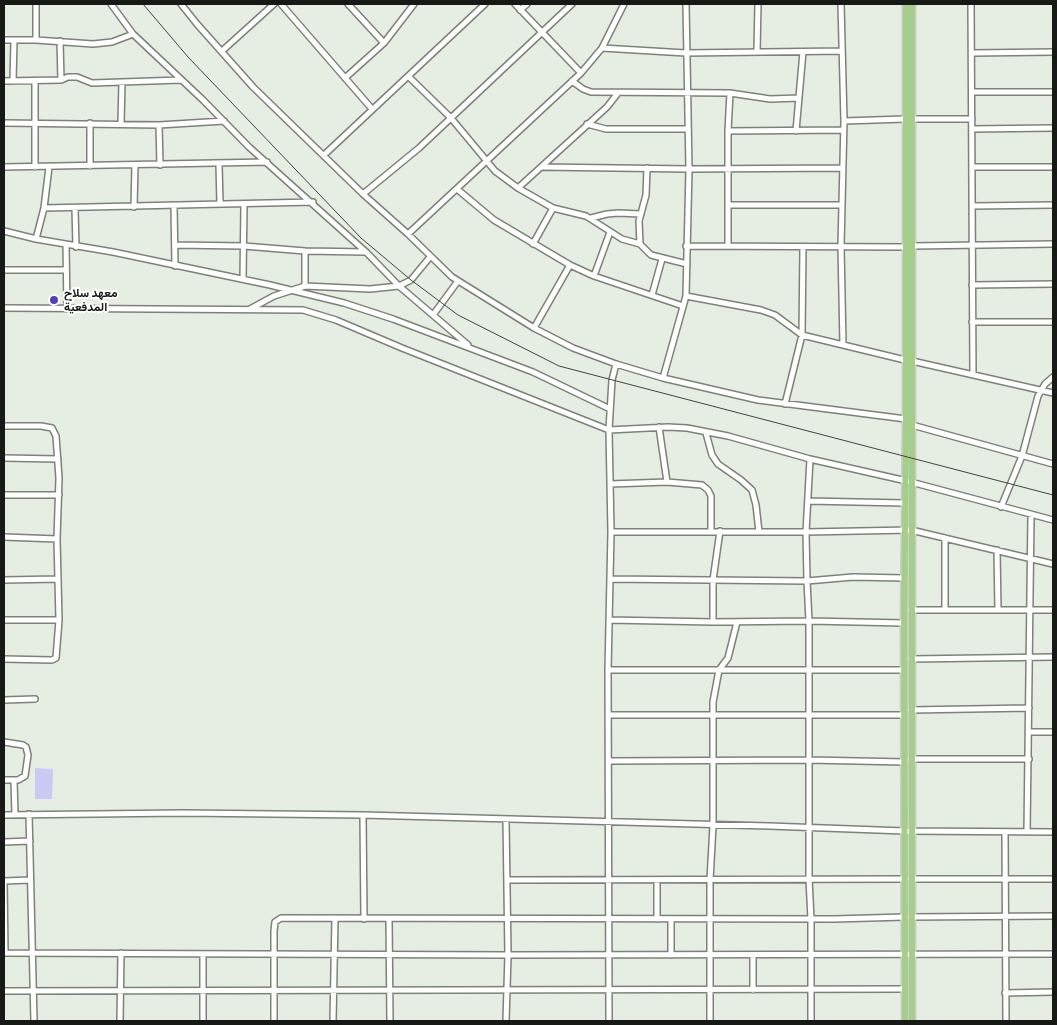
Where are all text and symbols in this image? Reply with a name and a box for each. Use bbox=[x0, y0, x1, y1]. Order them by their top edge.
place label: معهد سلاح المدفعية bbox=[64, 286, 117, 314]
marker: معهد سلاح المدفعية bbox=[48, 294, 60, 306]

